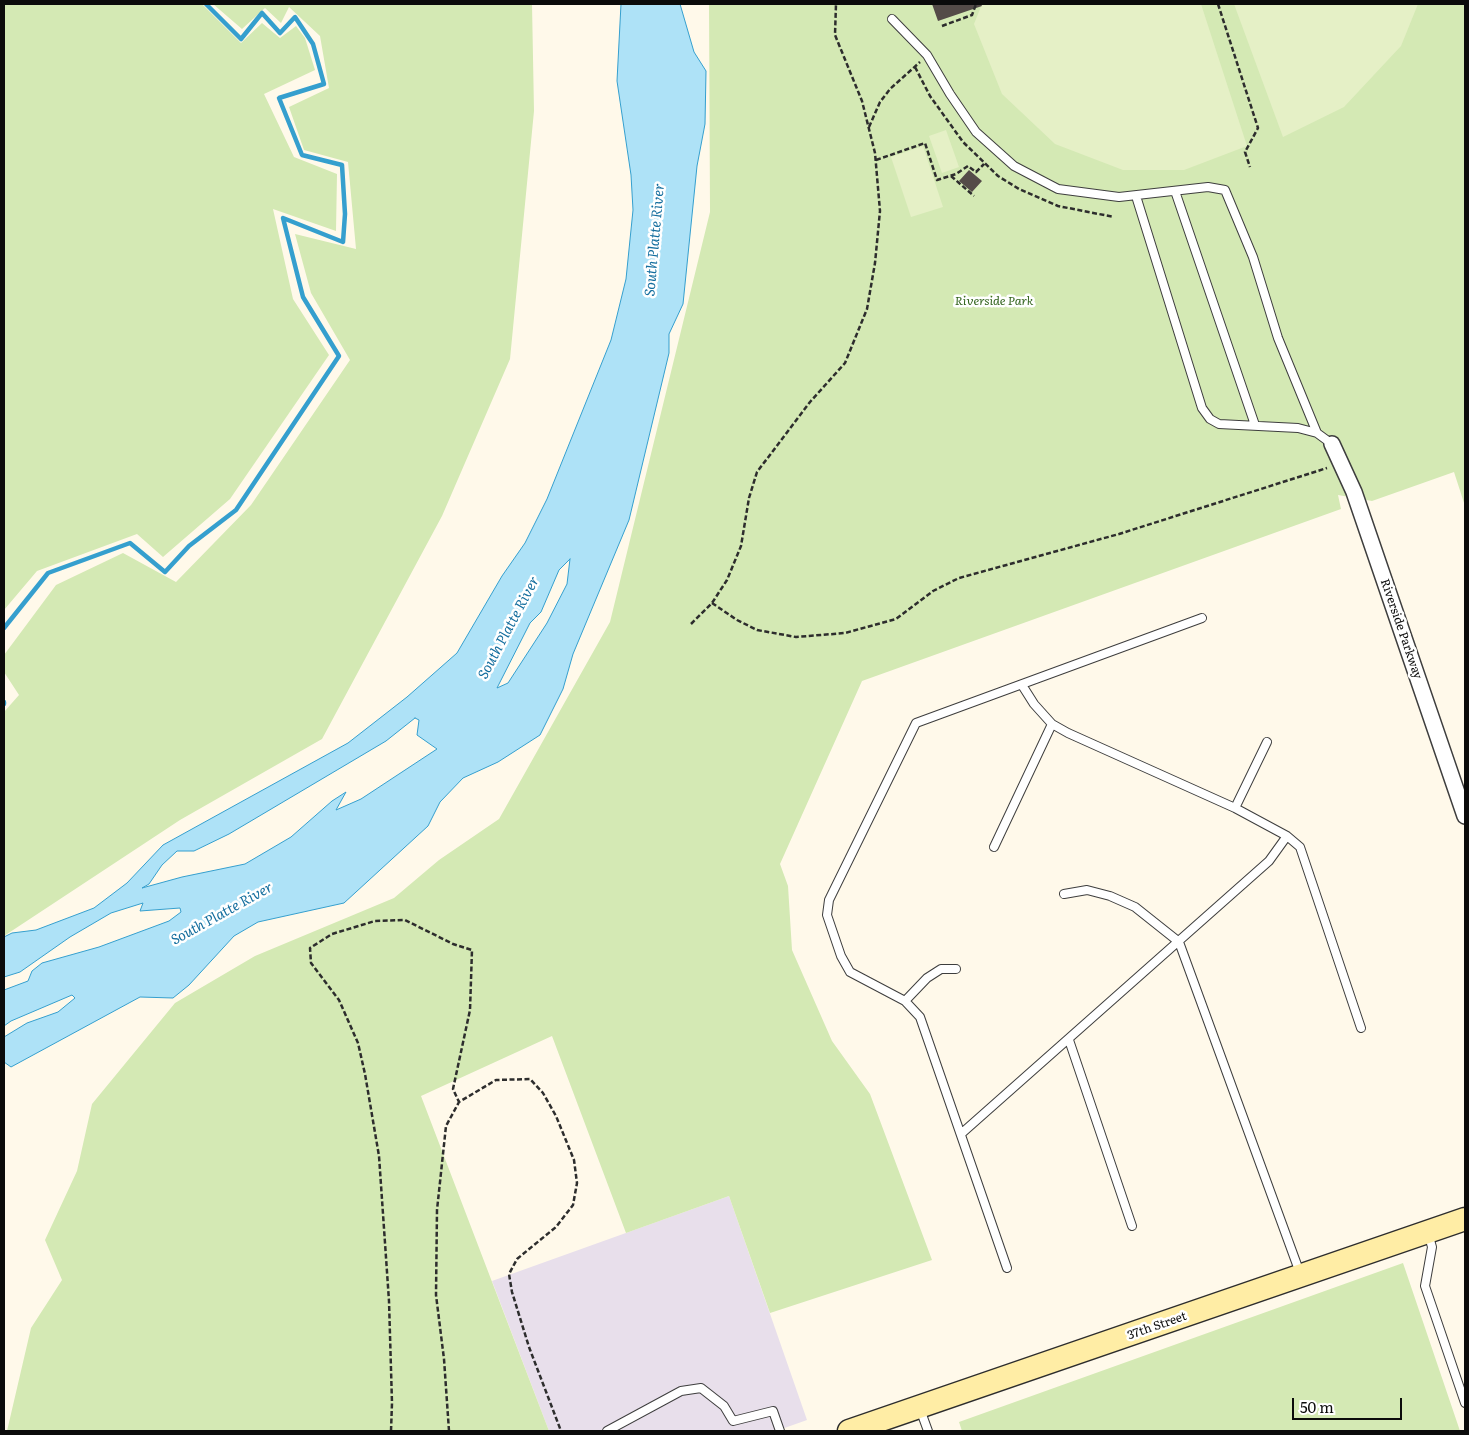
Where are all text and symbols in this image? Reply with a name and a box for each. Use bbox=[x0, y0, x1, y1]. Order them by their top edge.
water label: South Platte River bbox=[642, 183, 668, 297]
park label: Riverside Park bbox=[955, 294, 1033, 308]
water label: South Platte River bbox=[475, 574, 543, 682]
street label: Riverside Parkway bbox=[1377, 577, 1425, 681]
water label: South Platte River bbox=[168, 879, 276, 949]
street label: 37th Street bbox=[1125, 1309, 1189, 1343]
scale bar bbox=[1294, 1388, 1404, 1420]
text: 50 m bbox=[1300, 1395, 1334, 1418]

